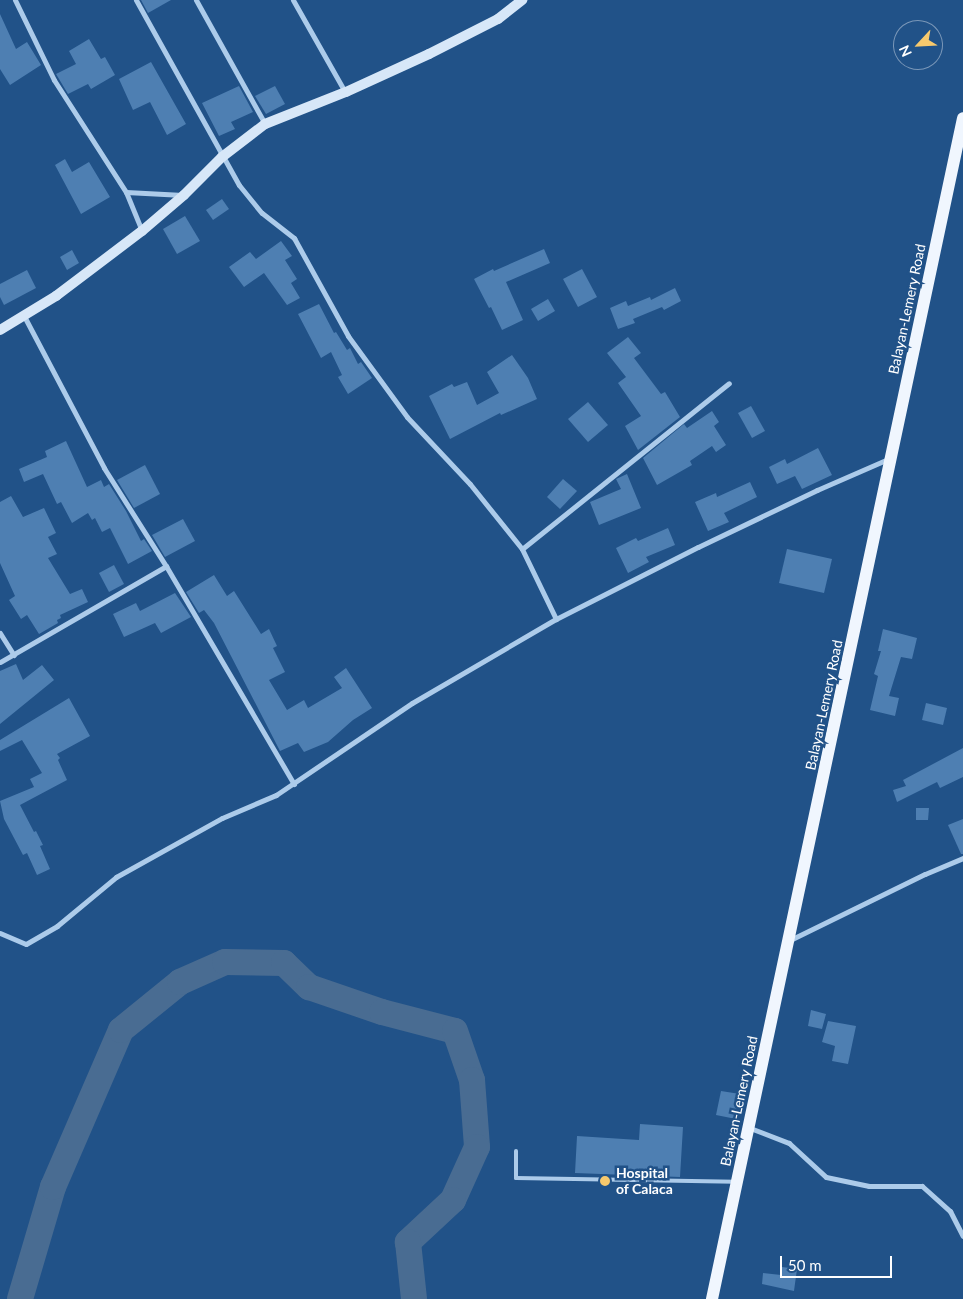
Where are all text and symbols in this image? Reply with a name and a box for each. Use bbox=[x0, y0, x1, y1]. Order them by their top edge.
north arrow bbox=[893, 20, 943, 70]
text: N bbox=[895, 43, 915, 60]
street label: Balayan-Lemery Road bbox=[885, 242, 929, 376]
street label: Balayan-Lemery Road bbox=[802, 638, 846, 772]
street label: Balayan-Lemery Road bbox=[717, 1034, 761, 1168]
place label: Hospital of Calaca bbox=[616, 1165, 673, 1198]
marker: Hospital of Calaca bbox=[598, 1174, 612, 1188]
scale bar bbox=[783, 1246, 896, 1278]
text: 50 m bbox=[788, 1256, 822, 1274]

